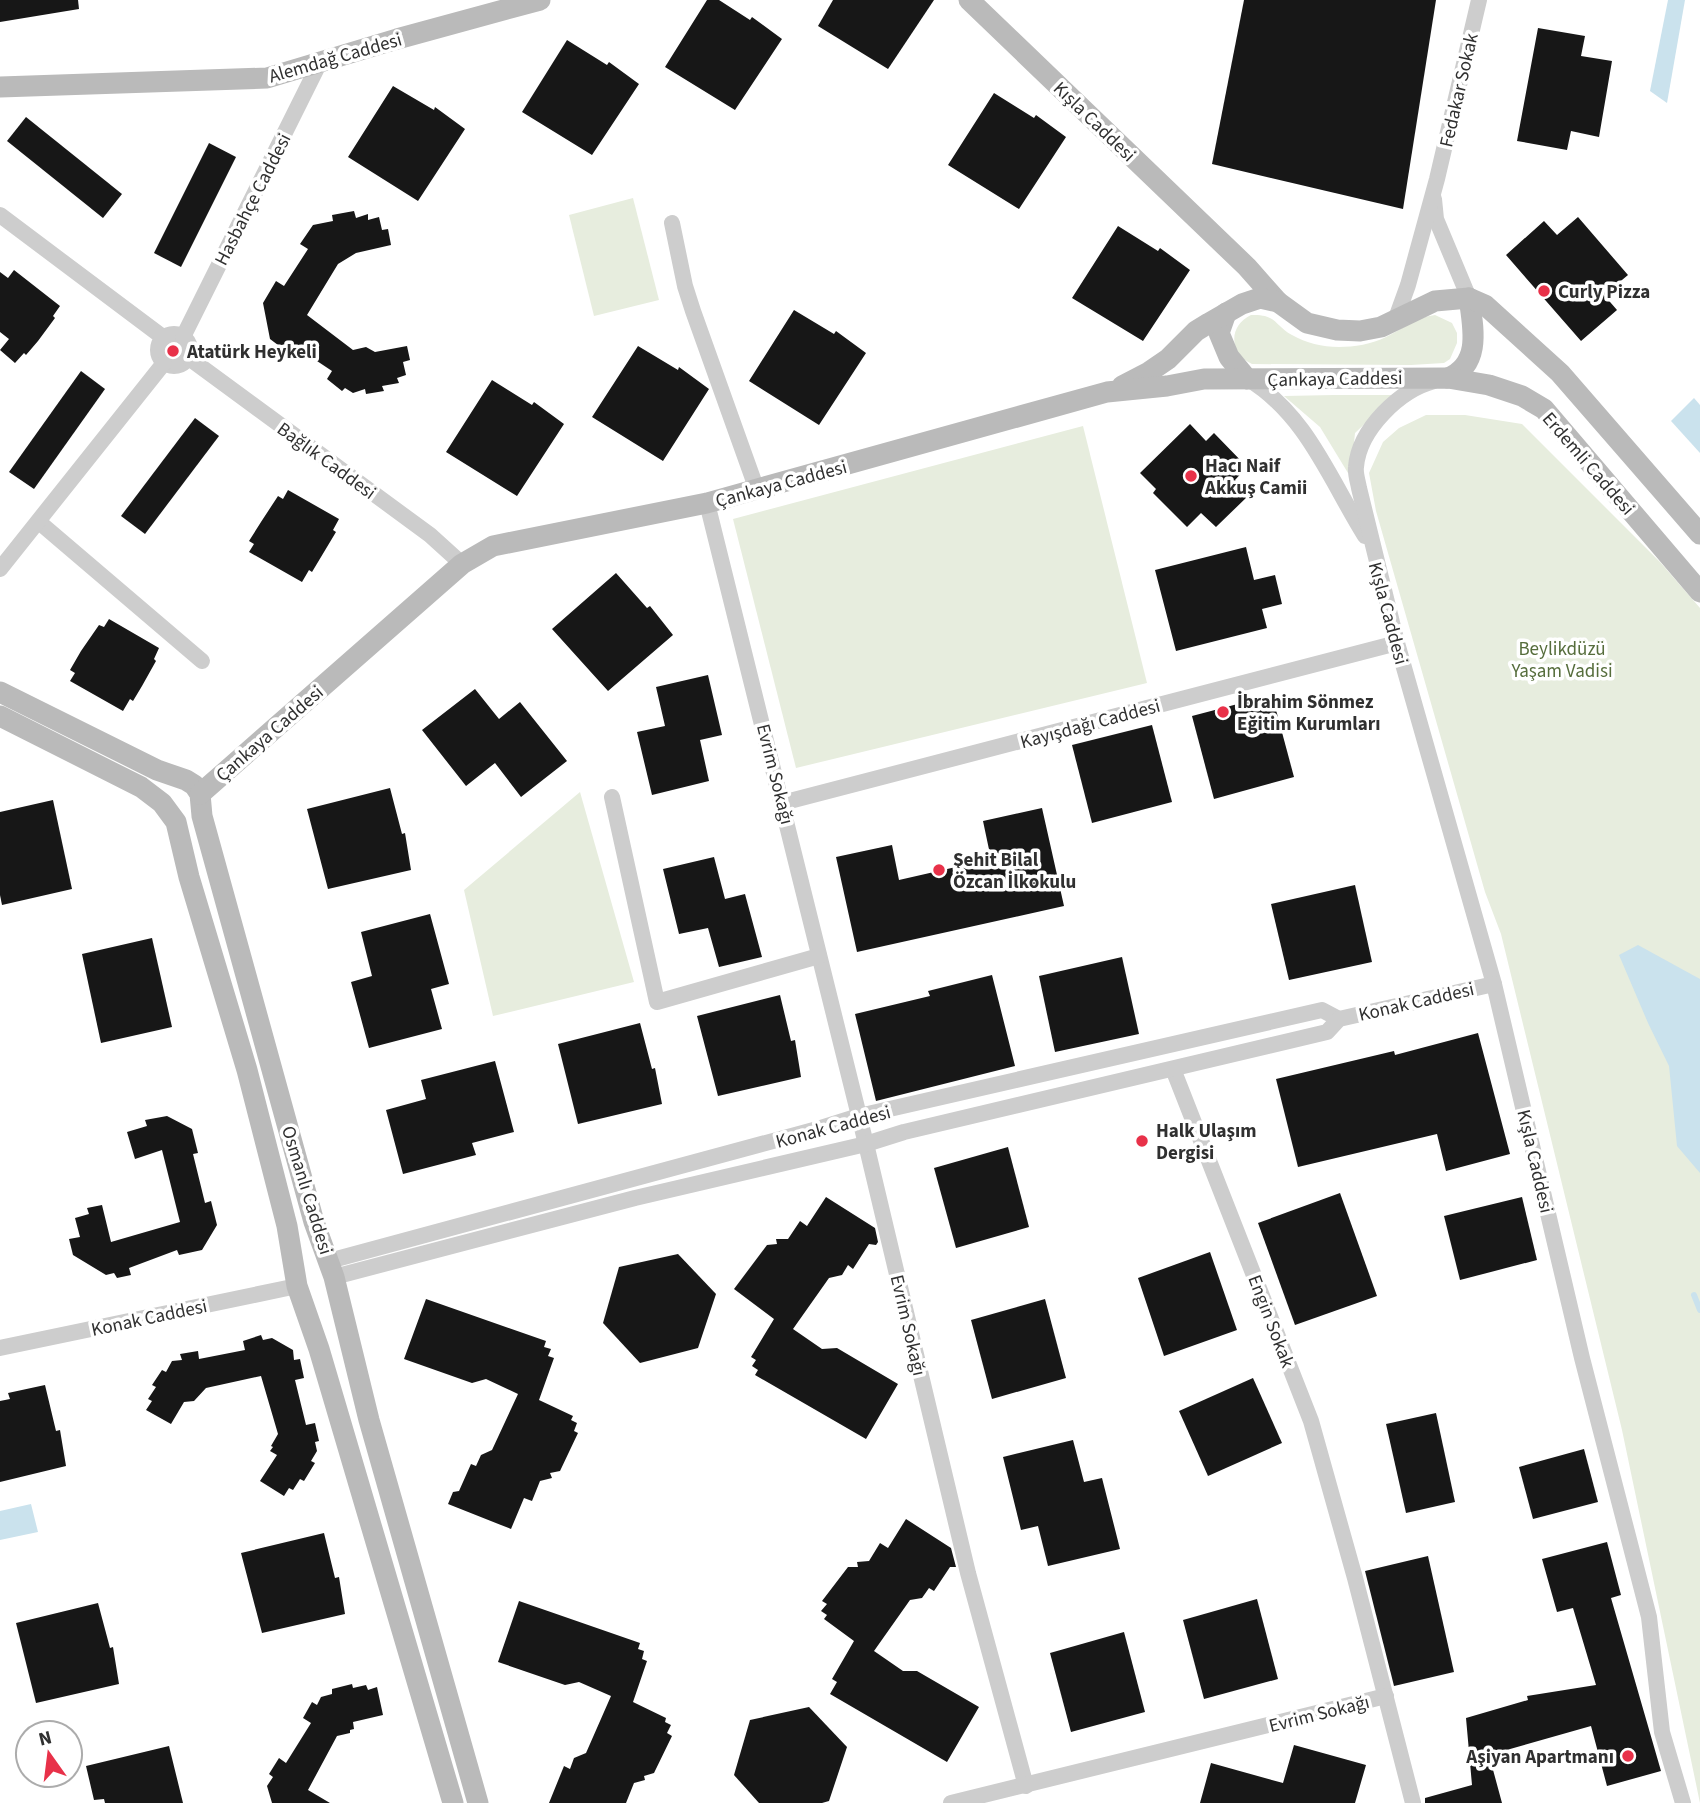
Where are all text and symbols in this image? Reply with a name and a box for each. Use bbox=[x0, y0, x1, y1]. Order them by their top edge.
street label: Alemdağ Caddesi bbox=[266, 27, 405, 90]
street label: Fedakar Sokak bbox=[1433, 30, 1486, 150]
street label: Kışla Caddesi bbox=[1047, 76, 1141, 168]
street label: Hasbahçe Caddesi bbox=[208, 129, 298, 270]
place label: Curly Pizza bbox=[1558, 279, 1650, 306]
marker: Curly Pizza bbox=[1536, 283, 1552, 299]
place label: Atatürk Heykeli bbox=[186, 339, 317, 366]
marker: Atatürk Heykeli bbox=[165, 343, 181, 359]
street label: Çankaya Caddesi bbox=[1267, 365, 1403, 394]
street label: Erdemli Caddesi bbox=[1535, 406, 1640, 522]
street label: Bağlık Caddesi bbox=[271, 416, 381, 506]
place label: Hacı Naif Akkuş Camii bbox=[1204, 453, 1307, 502]
street label: Çankaya Caddesi bbox=[713, 454, 850, 515]
marker: Hacı Naif Akkuş Camii bbox=[1183, 468, 1199, 484]
street label: Kışla Caddesi bbox=[1361, 559, 1414, 668]
park label: Beylikdüzü Yaşam Vadisi bbox=[1510, 636, 1613, 685]
street label: Çankaya Caddesi bbox=[210, 680, 330, 789]
place label: İbrahim Sönmez Eğitim Kurumları bbox=[1237, 689, 1381, 738]
street label: Kayışdağı Caddesi bbox=[1017, 693, 1163, 756]
marker: İbrahim Sönmez Eğitim Kurumları bbox=[1215, 704, 1231, 720]
street label: Evrim Sokağı bbox=[749, 721, 800, 828]
place label: Şehit Bilal Özcan İlkokulu bbox=[953, 847, 1076, 896]
marker: Şehit Bilal Özcan İlkokulu bbox=[931, 862, 947, 878]
street label: Konak Caddesi bbox=[1356, 976, 1477, 1029]
street label: Konak Caddesi bbox=[773, 1099, 894, 1156]
street label: Kışla Caddesi bbox=[1510, 1107, 1560, 1216]
place label: Halk Ulaşım Dergisi bbox=[1156, 1118, 1257, 1167]
street label: Osmanlı Caddesi bbox=[274, 1123, 339, 1258]
marker: Halk Ulaşım Dergisi bbox=[1134, 1133, 1150, 1149]
street label: Engin Sokak bbox=[1241, 1271, 1301, 1372]
street label: Evrim Sokağı bbox=[883, 1272, 932, 1379]
street label: Konak Caddesi bbox=[89, 1293, 210, 1344]
street label: Evrim Sokağı bbox=[1266, 1689, 1373, 1740]
north arrow bbox=[14, 1719, 84, 1789]
text: N bbox=[36, 1724, 55, 1754]
place label: Aşiyan Apartmanı bbox=[1465, 1744, 1614, 1771]
marker: Aşiyan Apartmanı bbox=[1620, 1748, 1636, 1764]

